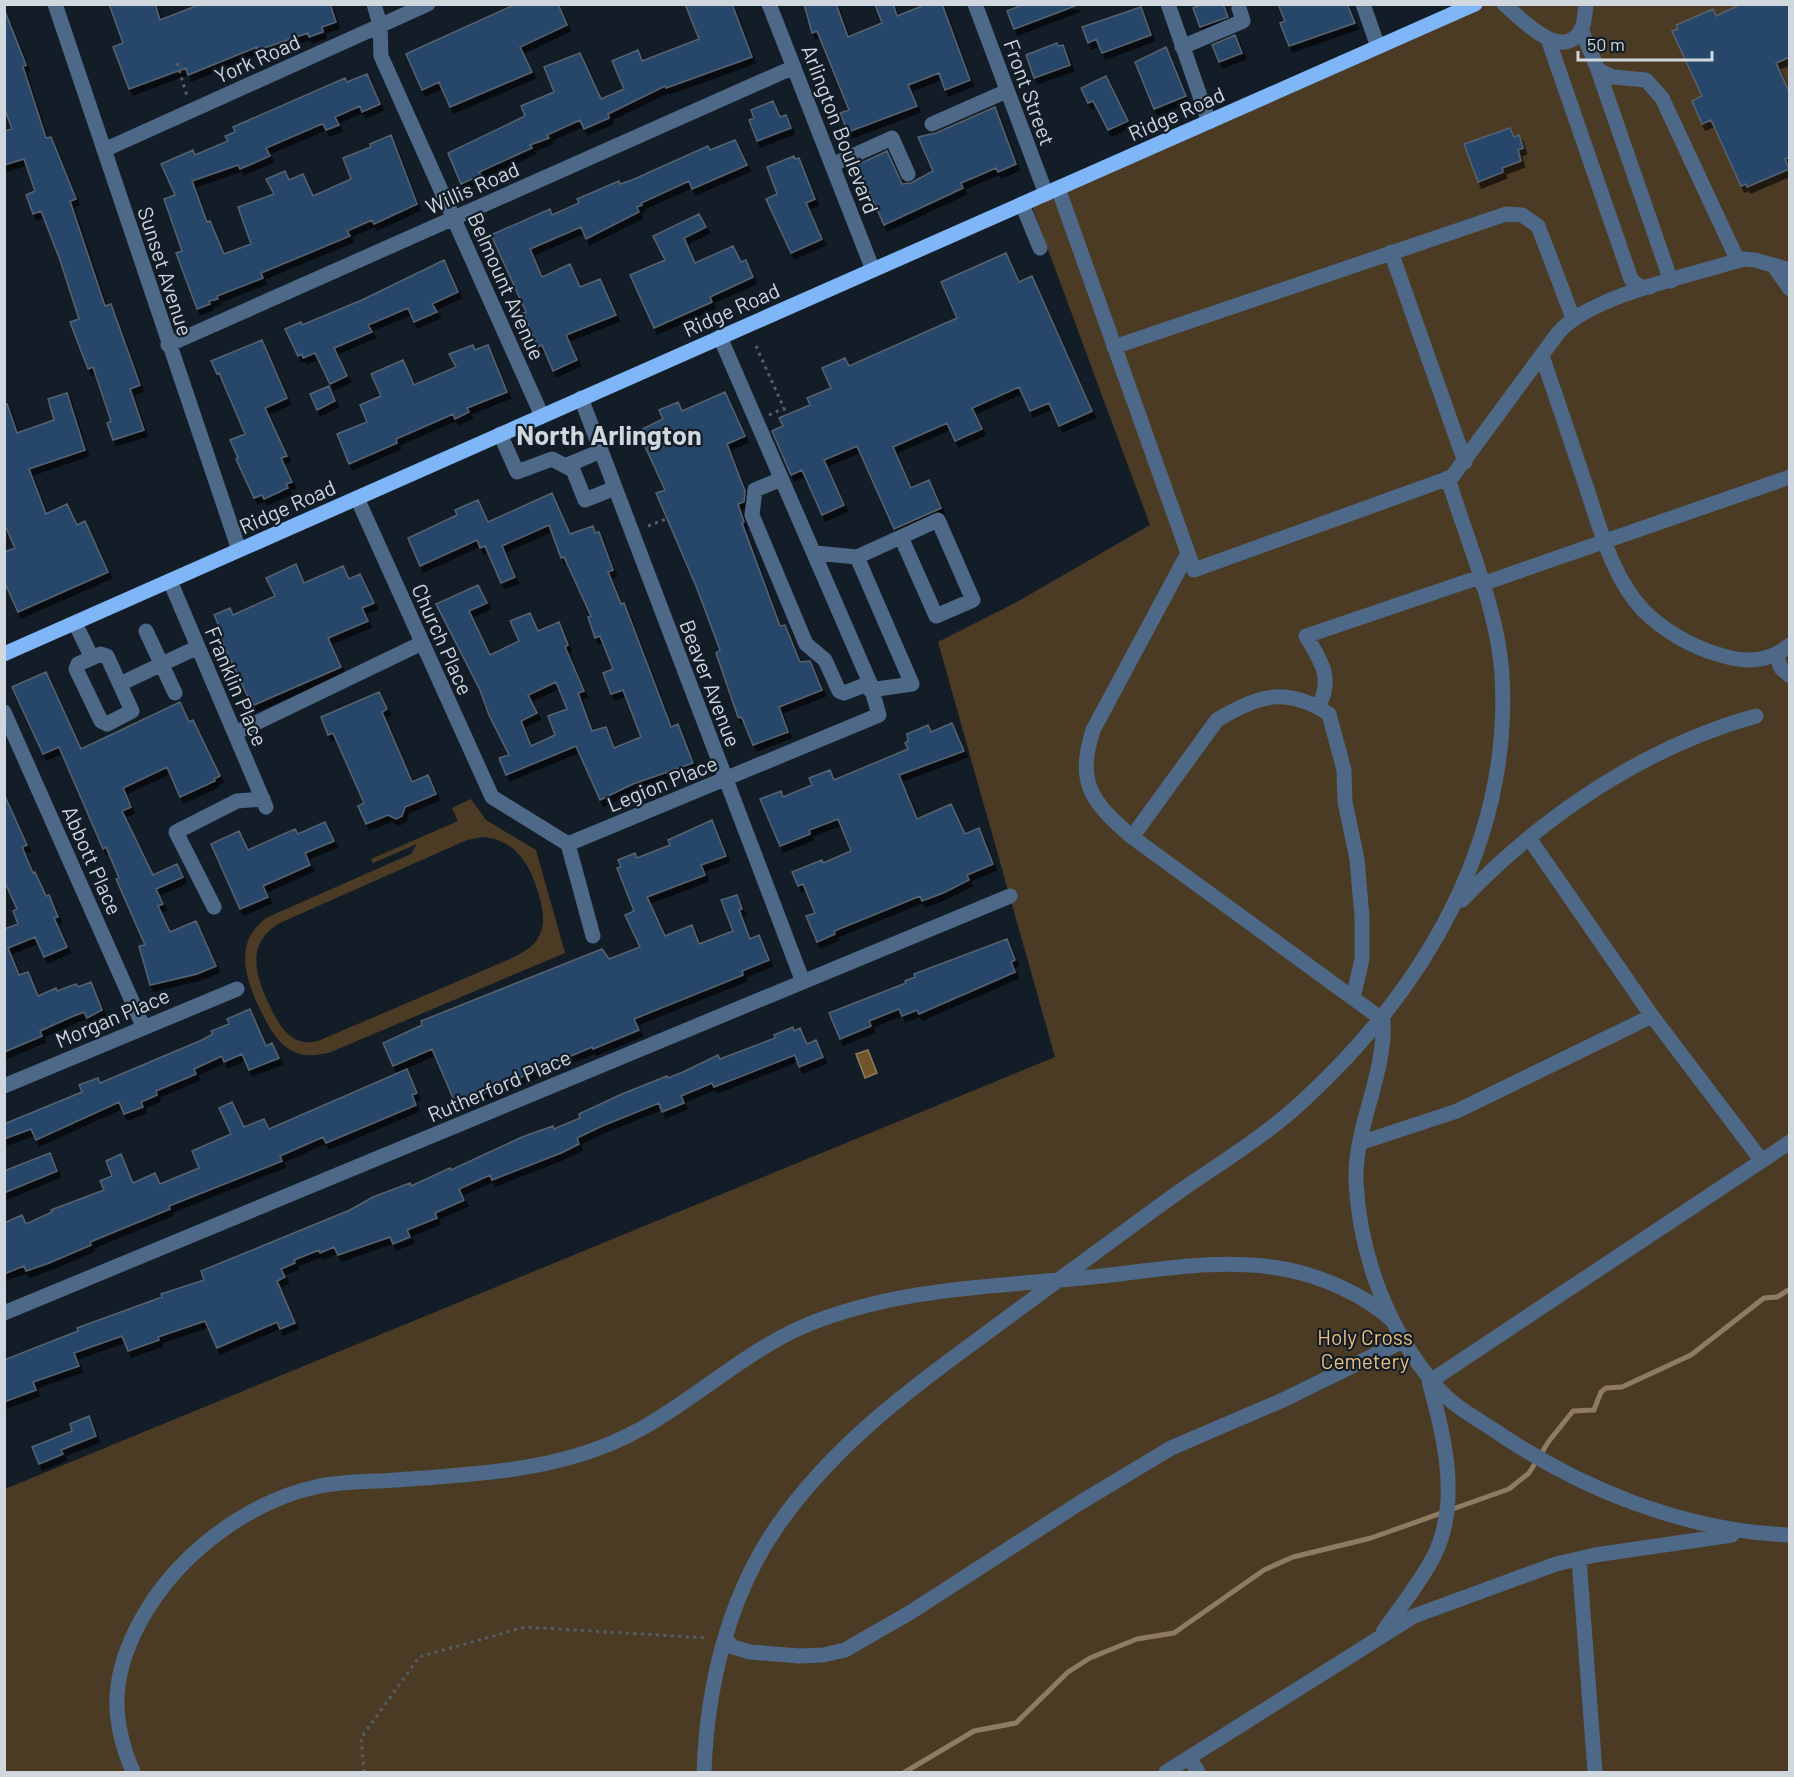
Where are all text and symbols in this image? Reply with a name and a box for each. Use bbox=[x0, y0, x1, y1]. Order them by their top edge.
scale bar bbox=[1578, 24, 1712, 62]
street label: York Road bbox=[210, 28, 304, 88]
text: 50 m bbox=[1587, 33, 1625, 55]
street label: Front Street bbox=[999, 35, 1061, 149]
street label: Arlington Boulevard bbox=[797, 41, 885, 217]
street label: Ridge Road bbox=[1124, 81, 1228, 145]
street label: Willis Road bbox=[421, 155, 523, 219]
street label: Sunset Avenue bbox=[133, 203, 199, 339]
street label: Belmount Avenue bbox=[463, 208, 551, 364]
street label: Ridge Road bbox=[679, 277, 783, 341]
district label: North Arlington bbox=[516, 418, 702, 450]
street label: Ridge Road bbox=[235, 474, 339, 538]
street label: Church Place bbox=[407, 579, 479, 699]
street label: Beaver Avenue bbox=[675, 616, 747, 750]
street label: Franklin Place bbox=[201, 622, 273, 750]
street label: Legion Place bbox=[603, 750, 721, 816]
street label: Abbott Place bbox=[58, 802, 128, 918]
street label: Morgan Place bbox=[51, 982, 173, 1052]
street label: Rutherford Place bbox=[424, 1044, 574, 1126]
park label: Holy Cross Cemetery bbox=[1317, 1324, 1413, 1373]

